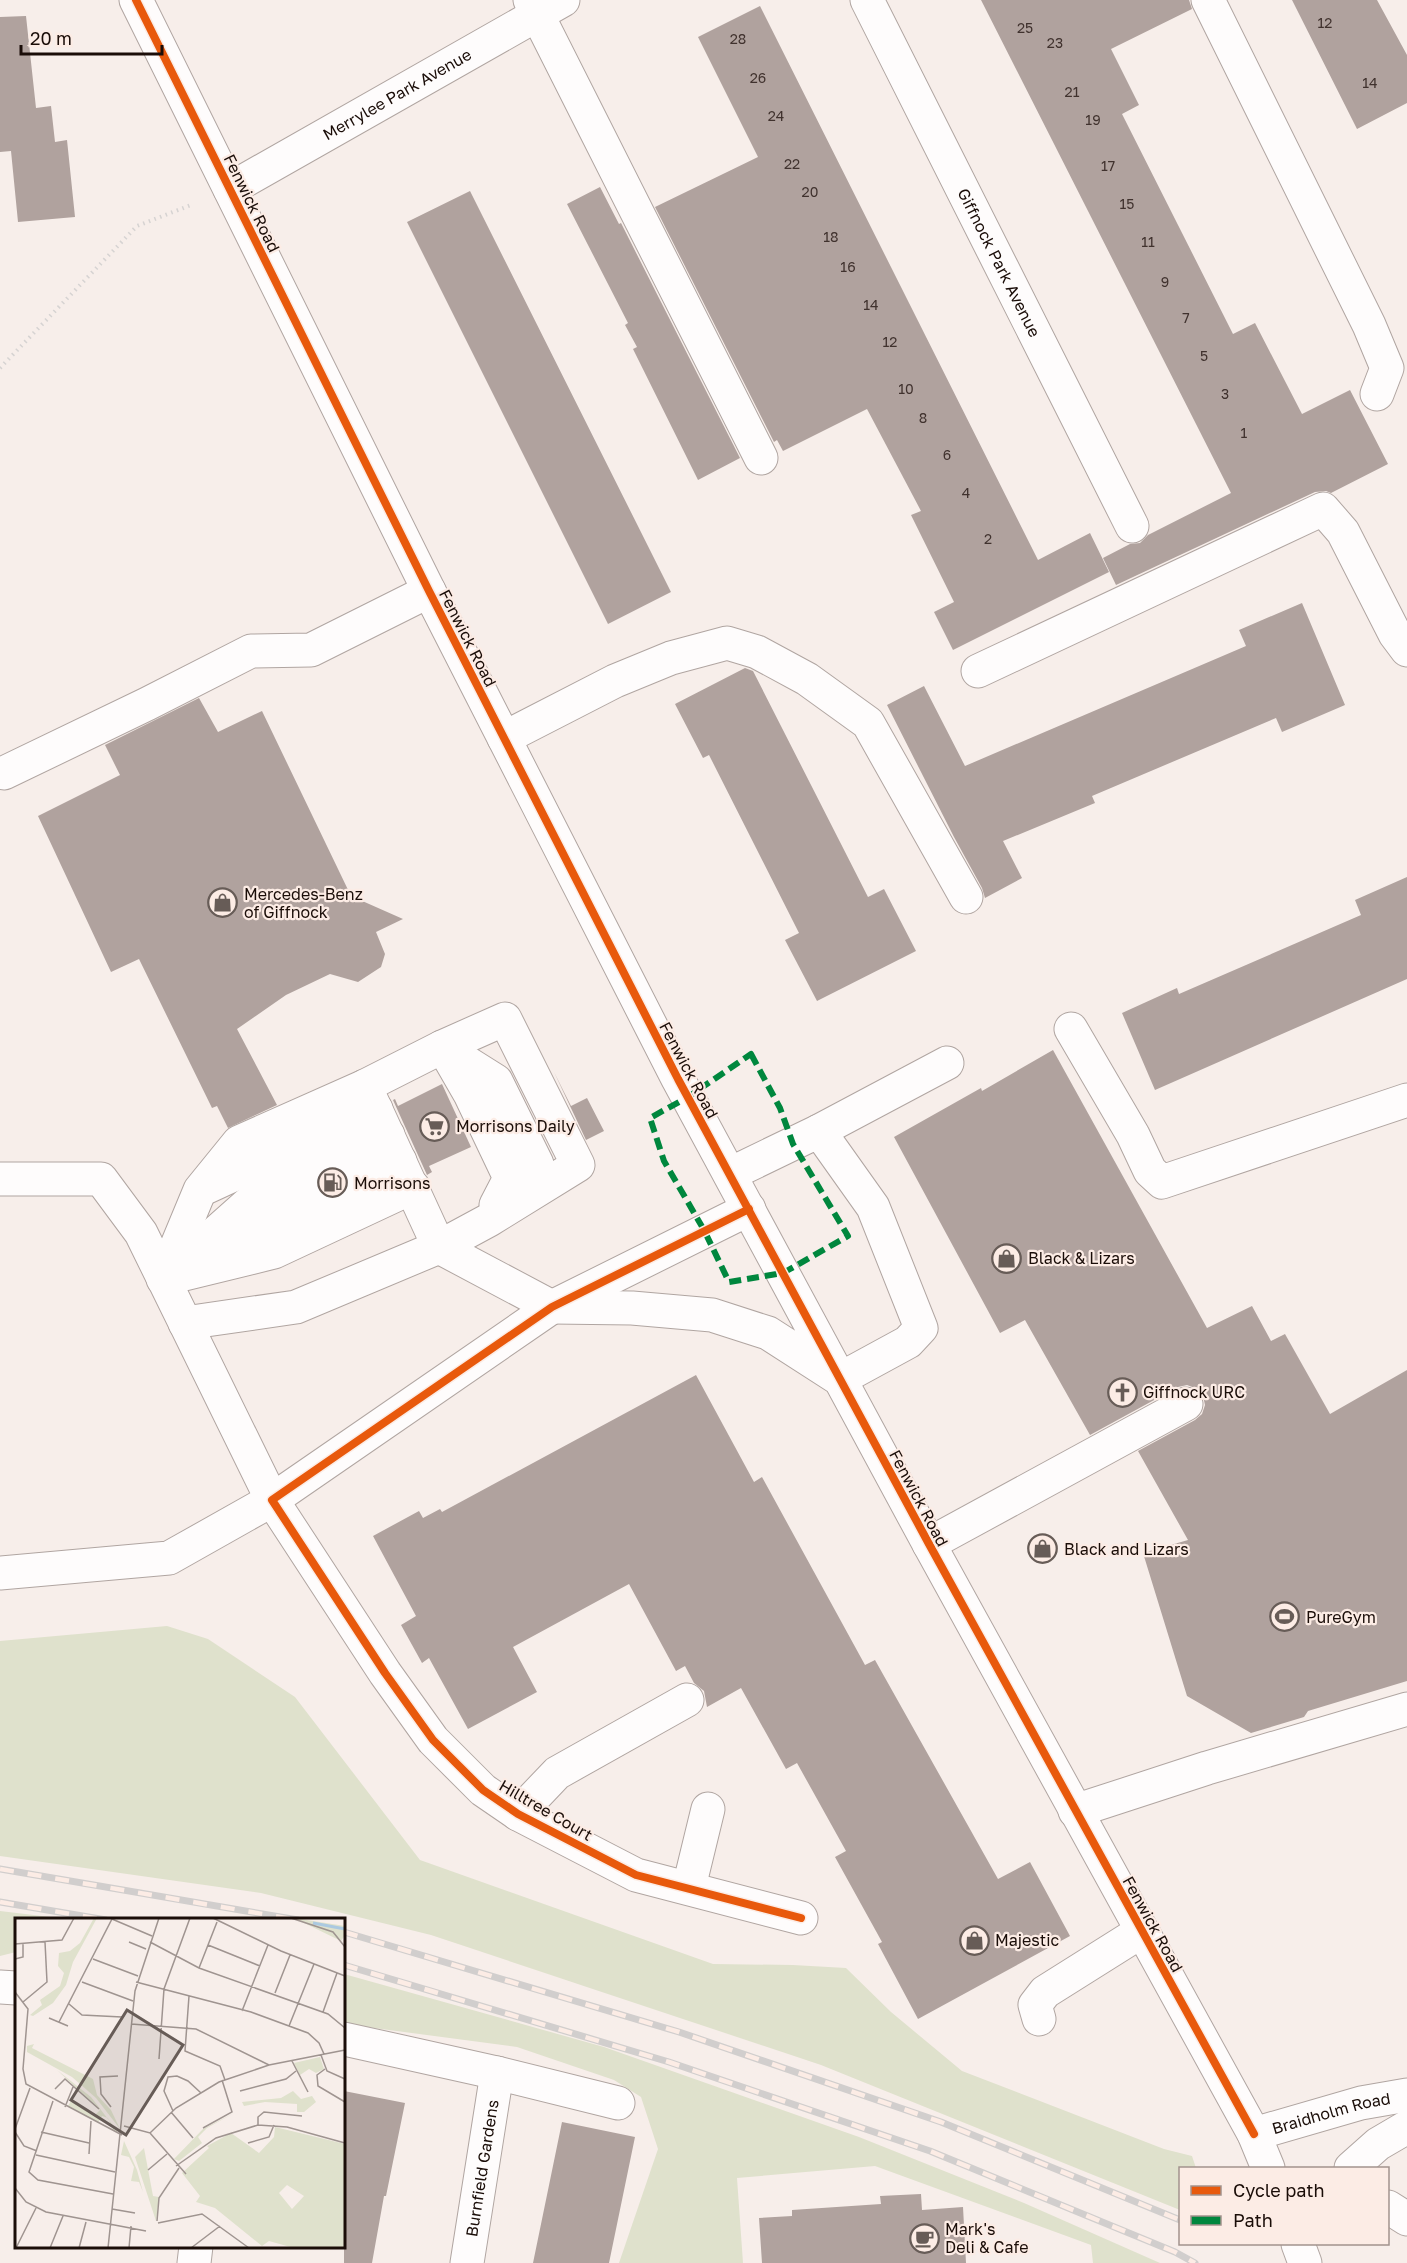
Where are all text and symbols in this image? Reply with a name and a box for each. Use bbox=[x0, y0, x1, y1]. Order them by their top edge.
house number: 12 bbox=[1318, 14, 1332, 31]
scale bar bbox=[21, 18, 162, 56]
house number: 25 bbox=[1017, 19, 1033, 36]
text: 20 m bbox=[30, 27, 72, 49]
house number: 28 bbox=[730, 30, 746, 47]
house number: 23 bbox=[1047, 34, 1063, 51]
street label: Merrylee Park Avenue bbox=[319, 44, 475, 144]
house number: 26 bbox=[750, 69, 766, 86]
house number: 14 bbox=[1362, 74, 1378, 91]
house number: 21 bbox=[1065, 83, 1080, 100]
house number: 24 bbox=[768, 107, 784, 124]
house number: 19 bbox=[1085, 111, 1101, 128]
street label: Fenwick Road bbox=[220, 151, 284, 255]
house number: 22 bbox=[784, 155, 800, 172]
house number: 17 bbox=[1101, 157, 1115, 174]
house number: 20 bbox=[802, 183, 818, 200]
street label: Giffnock Park Avenue bbox=[953, 185, 1045, 340]
house number: 15 bbox=[1120, 195, 1134, 212]
house number: 18 bbox=[823, 228, 839, 245]
house number: 11 bbox=[1141, 233, 1155, 250]
house number: 16 bbox=[840, 258, 856, 275]
house number: 9 bbox=[1161, 273, 1169, 290]
house number: 14 bbox=[863, 296, 879, 313]
house number: 7 bbox=[1182, 309, 1190, 326]
house number: 12 bbox=[883, 333, 897, 350]
house number: 5 bbox=[1200, 347, 1208, 364]
house number: 10 bbox=[898, 380, 914, 397]
house number: 3 bbox=[1221, 385, 1229, 402]
house number: 8 bbox=[919, 409, 927, 426]
house number: 1 bbox=[1241, 424, 1248, 441]
house number: 6 bbox=[943, 446, 951, 463]
house number: 4 bbox=[962, 484, 970, 501]
house number: 2 bbox=[984, 530, 992, 547]
street label: Fenwick Road bbox=[435, 586, 501, 690]
place label: Mercedes-Benz of Giffnock bbox=[244, 884, 363, 922]
shop icon: Mercedes-Benz of Giffnock bbox=[207, 887, 239, 919]
street label: Fenwick Road bbox=[655, 1018, 723, 1122]
supermarket icon: Morrisons Daily bbox=[419, 1110, 451, 1142]
place label: Morrisons Daily bbox=[456, 1116, 575, 1136]
fuel station icon: Morrisons bbox=[317, 1167, 349, 1199]
place label: Morrisons bbox=[354, 1173, 431, 1193]
shop icon: Black & Lizars bbox=[991, 1242, 1023, 1274]
place label: Black & Lizars bbox=[1028, 1248, 1135, 1268]
church icon: Giffnock URC bbox=[1106, 1376, 1138, 1408]
place label: Giffnock URC bbox=[1143, 1382, 1245, 1402]
street label: Fenwick Road bbox=[885, 1446, 953, 1550]
shop icon: Black and Lizars bbox=[1027, 1533, 1059, 1565]
place label: Black and Lizars bbox=[1064, 1539, 1189, 1559]
sports icon: PureGym bbox=[1269, 1601, 1301, 1633]
place label: PureGym bbox=[1306, 1607, 1376, 1627]
street label: Hilltree Court bbox=[496, 1775, 596, 1845]
street label: Fenwick Road bbox=[1118, 1873, 1188, 1975]
inset map bbox=[15, 1918, 345, 2248]
shop icon: Majestic bbox=[958, 1924, 990, 1956]
place label: Majestic bbox=[995, 1930, 1060, 1950]
street label: Braidholm Road bbox=[1269, 2088, 1392, 2138]
street label: Burnfield Gardens bbox=[461, 2098, 503, 2238]
legend bbox=[1179, 2167, 1389, 2245]
text: Cycle path bbox=[1233, 2179, 1325, 2201]
text: Path bbox=[1233, 2209, 1273, 2231]
place label: Mark's Deli & Cafe bbox=[945, 2219, 1029, 2257]
cafe icon: Mark's Deli & Cafe bbox=[908, 2222, 940, 2254]

